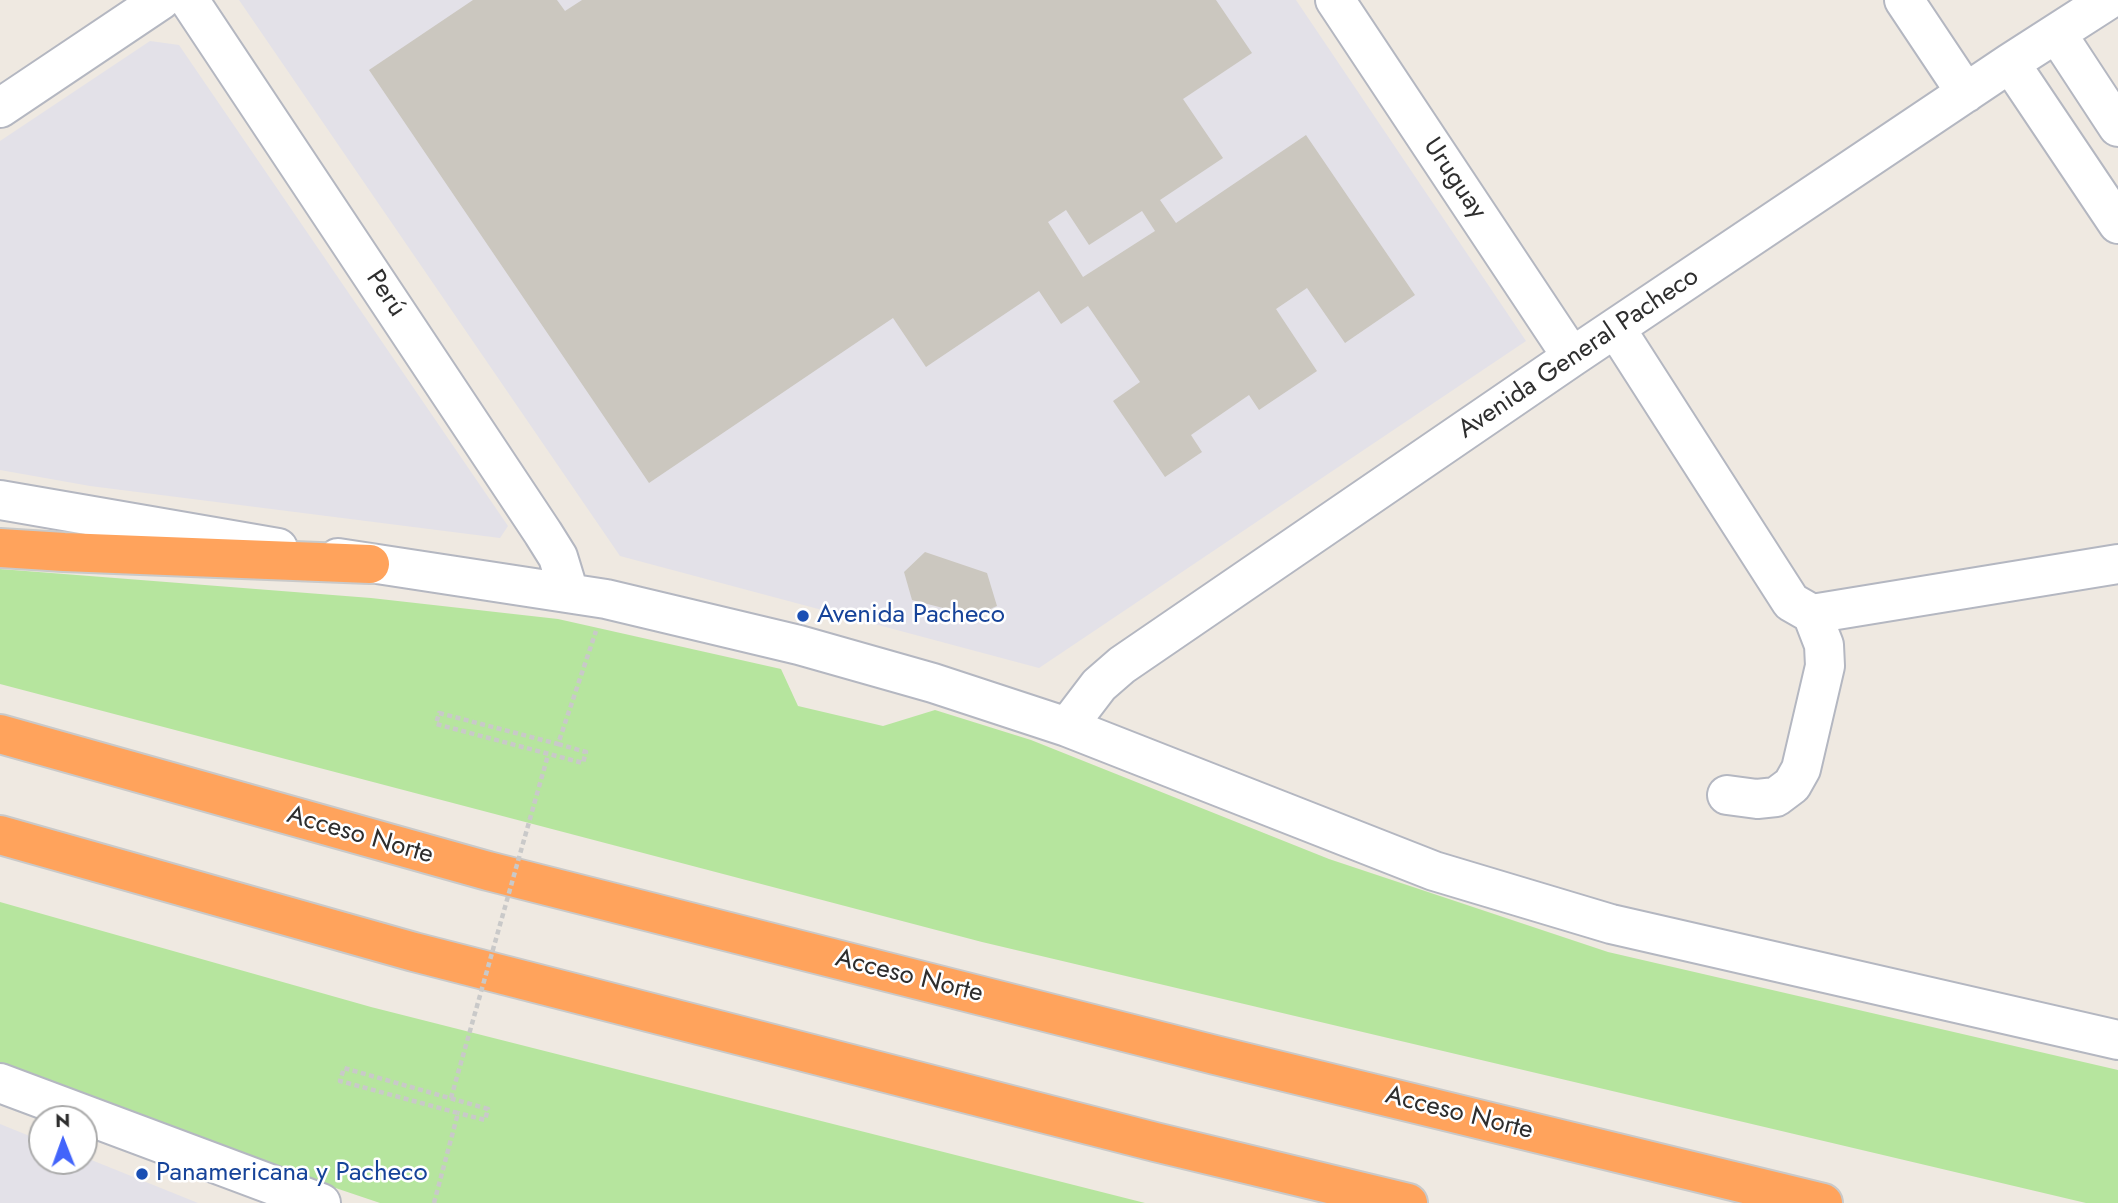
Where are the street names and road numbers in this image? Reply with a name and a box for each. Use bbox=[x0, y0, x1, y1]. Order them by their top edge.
street label: Uruguay bbox=[1416, 133, 1492, 225]
street label: Avenida General Pacheco bbox=[1453, 262, 1705, 446]
street label: Perú bbox=[358, 265, 412, 323]
street label: Acceso Norte bbox=[283, 800, 437, 872]
street label: Acceso Norte bbox=[832, 944, 986, 1010]
street label: Acceso Norte bbox=[1382, 1081, 1536, 1147]

